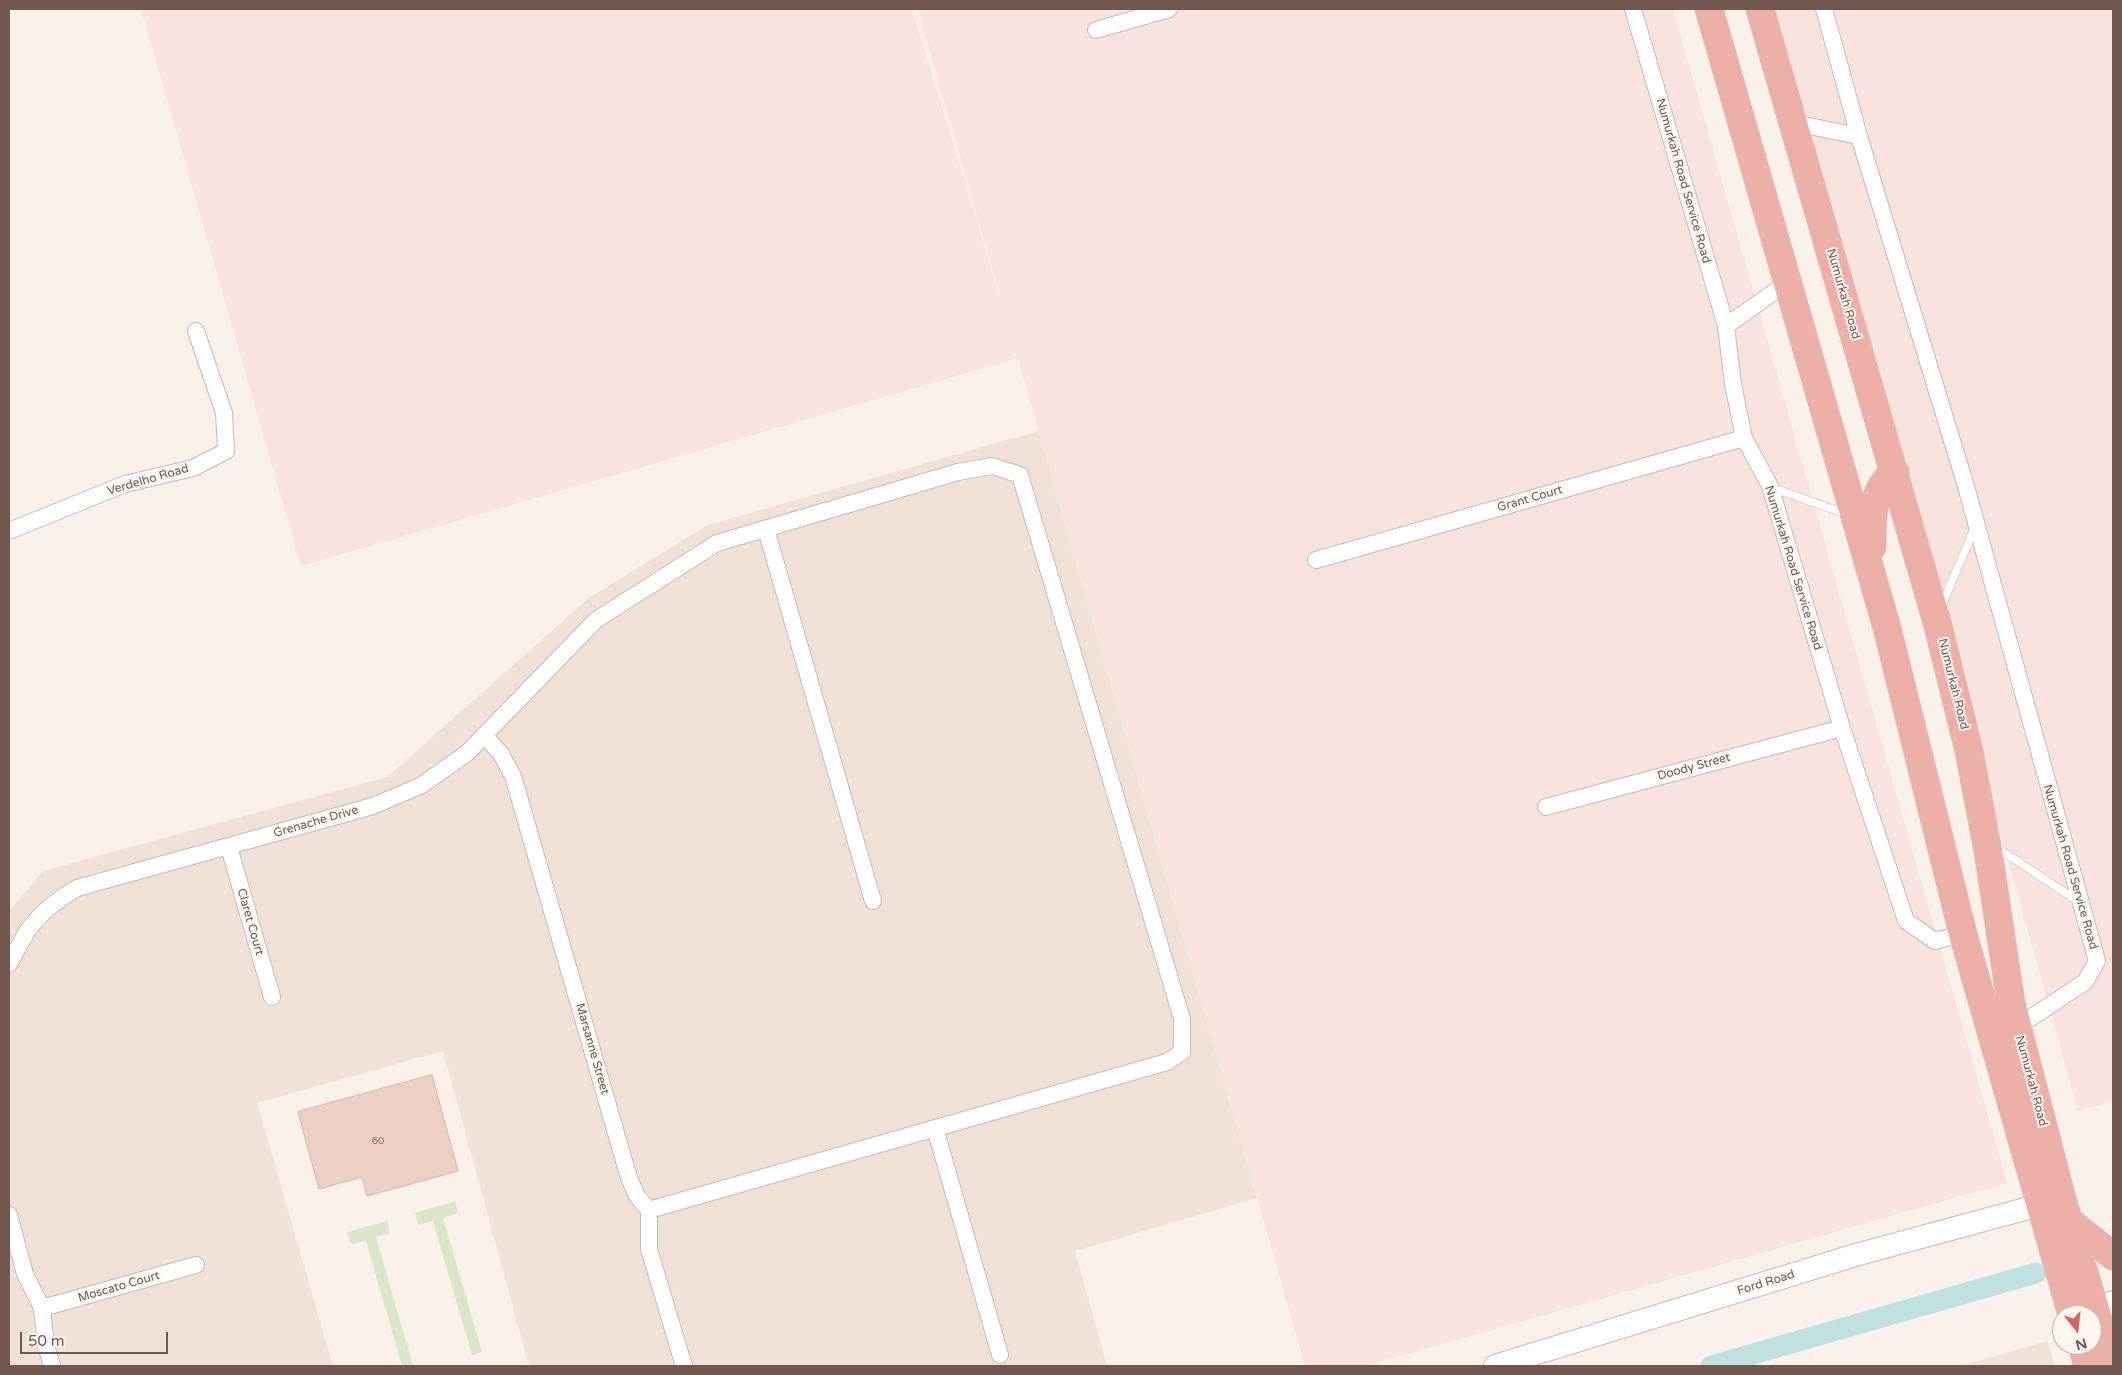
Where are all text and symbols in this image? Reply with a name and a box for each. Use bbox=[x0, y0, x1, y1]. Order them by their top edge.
street label: Numurkah Road Service Road bbox=[1653, 97, 1713, 265]
street label: Numurkah Road bbox=[1823, 247, 1863, 341]
street label: Verdelho Road bbox=[106, 461, 190, 499]
street label: Grant Court bbox=[1496, 483, 1564, 515]
street label: Numurkah Road Service Road bbox=[1761, 484, 1825, 652]
street label: Numurkah Road bbox=[1935, 637, 1971, 731]
street label: Doody Street bbox=[1656, 750, 1732, 784]
street label: Numurkah Road Service Road bbox=[2040, 783, 2100, 951]
street label: Grenache Drive bbox=[272, 803, 360, 841]
street label: Claret Court bbox=[234, 887, 266, 957]
street label: Marsanne Street bbox=[572, 1002, 612, 1096]
street label: Numurkah Road bbox=[2012, 1034, 2050, 1128]
house number: 60 bbox=[372, 1135, 384, 1147]
street label: Ford Road bbox=[1736, 1267, 1796, 1299]
street label: Moscato Court bbox=[76, 1268, 162, 1306]
north arrow bbox=[2052, 1305, 2102, 1355]
scale bar bbox=[22, 1322, 170, 1354]
text: 50 m bbox=[28, 1332, 65, 1350]
text: N bbox=[2073, 1334, 2089, 1354]

